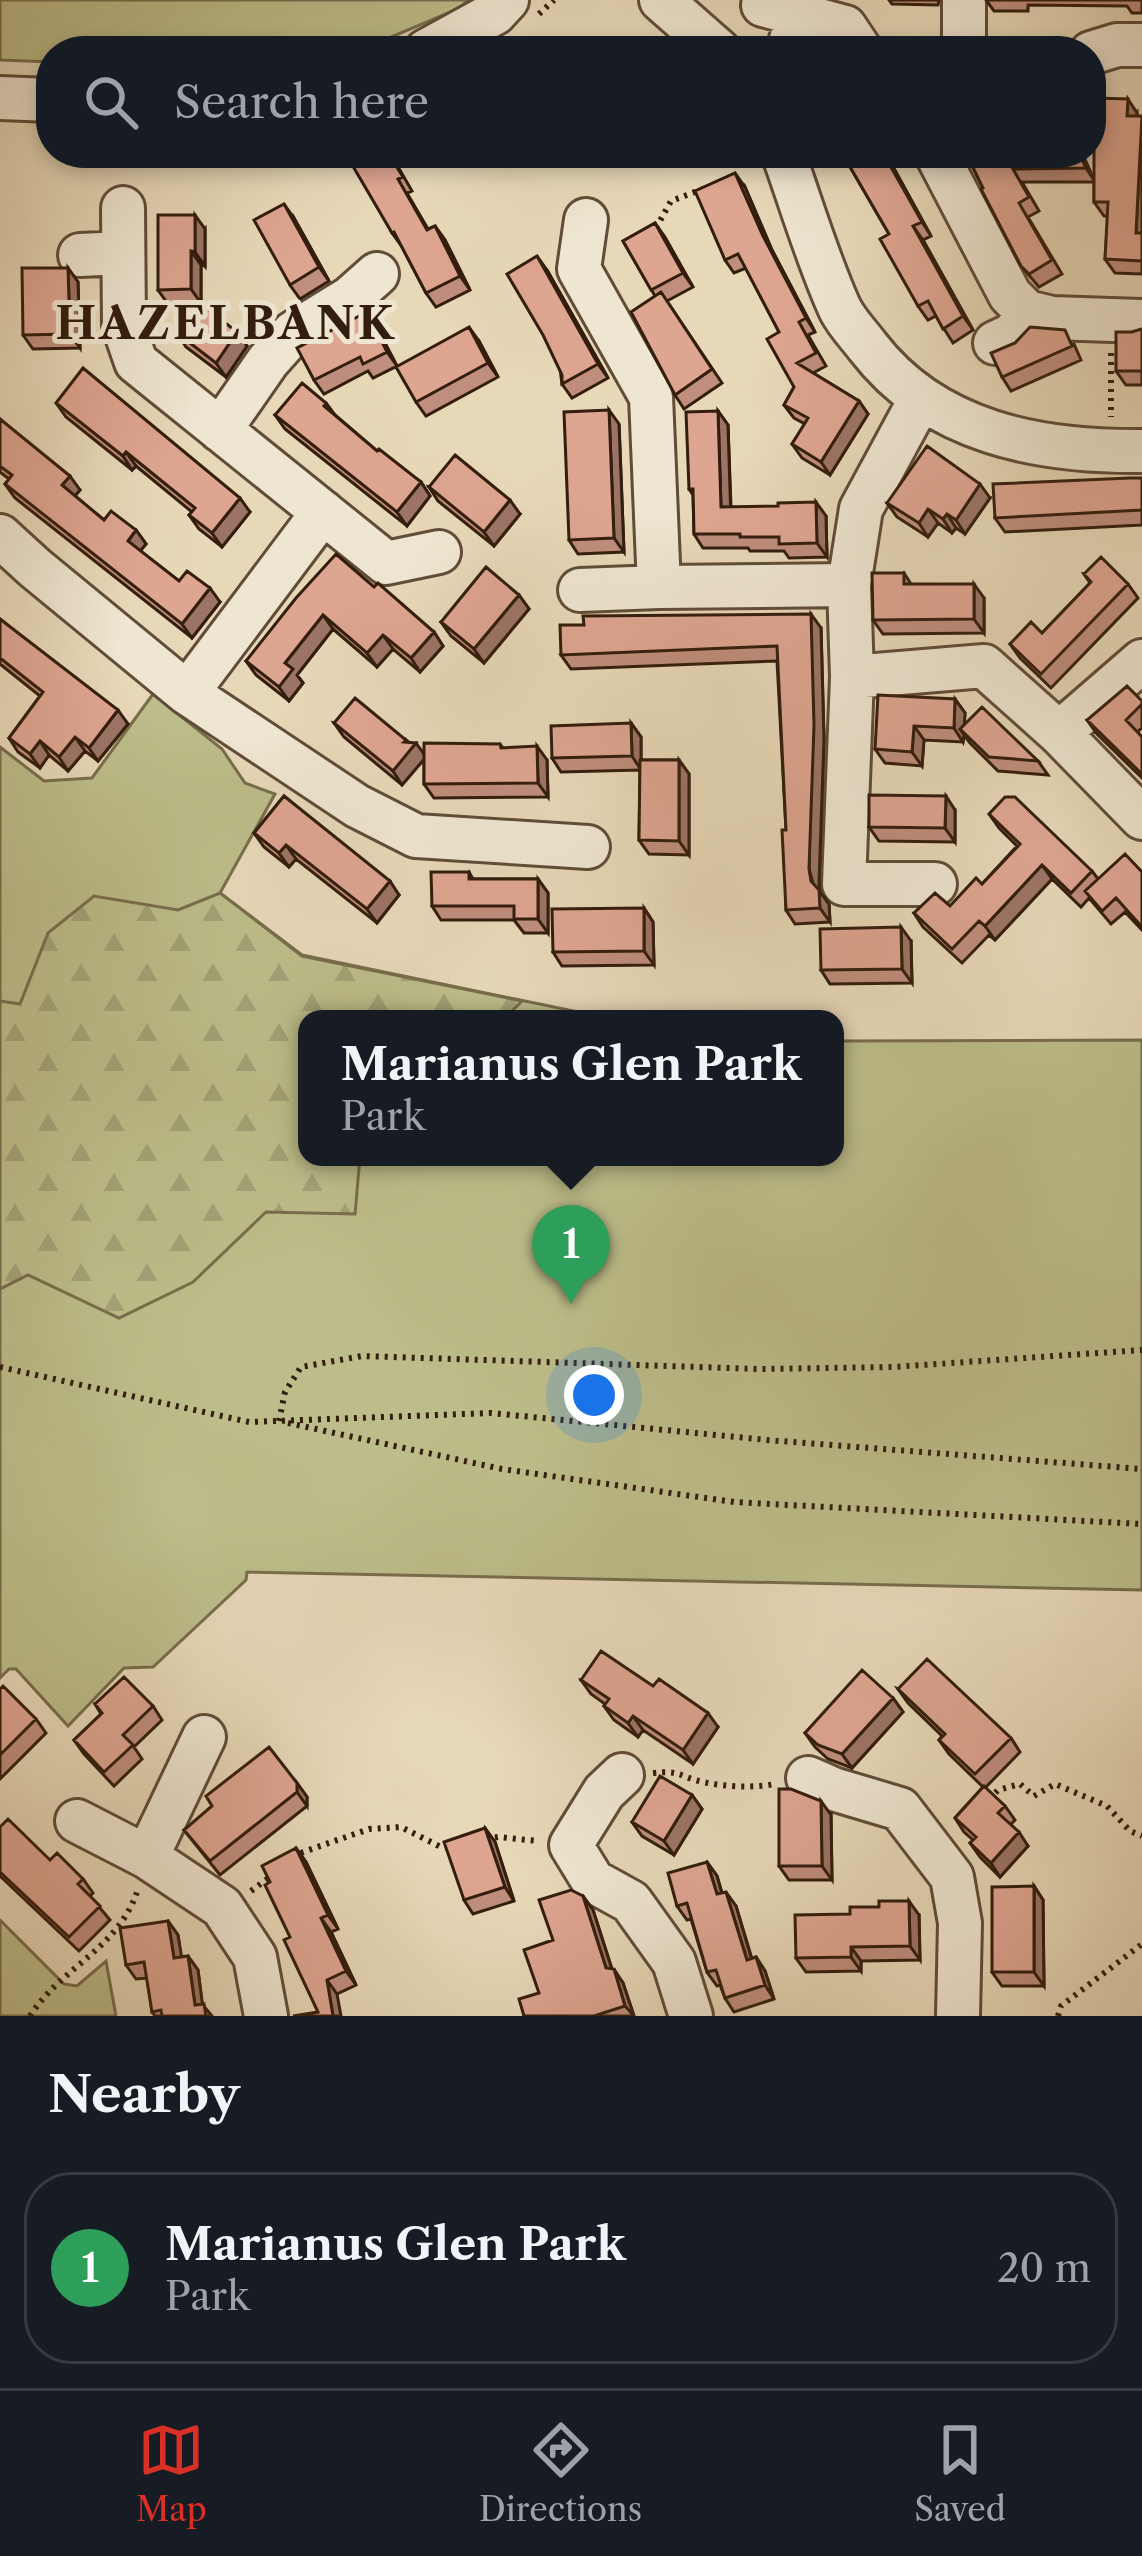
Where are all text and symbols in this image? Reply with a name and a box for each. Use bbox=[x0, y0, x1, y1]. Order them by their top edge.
search box bbox=[36, 36, 1106, 168]
icon: search bbox=[78, 69, 144, 135]
text: Search here bbox=[174, 74, 429, 130]
district label: HAZELBANK bbox=[55, 295, 397, 351]
popup bbox=[298, 1010, 844, 1166]
text: Marianus Glen Park bbox=[341, 1036, 801, 1092]
text: Park bbox=[341, 1092, 425, 1140]
pin: 1 bbox=[532, 1205, 610, 1304]
your location bbox=[564, 1365, 624, 1425]
text: Nearby bbox=[48, 2063, 240, 2125]
text: Marianus Glen Park bbox=[165, 2216, 626, 2272]
text: 1 bbox=[81, 2244, 99, 2292]
text: 20 m bbox=[997, 2244, 1091, 2292]
text: Park bbox=[165, 2272, 250, 2320]
tab: Map bbox=[136, 2417, 207, 2530]
tab: Directions bbox=[479, 2417, 642, 2530]
tab: Saved bbox=[914, 2417, 1006, 2530]

